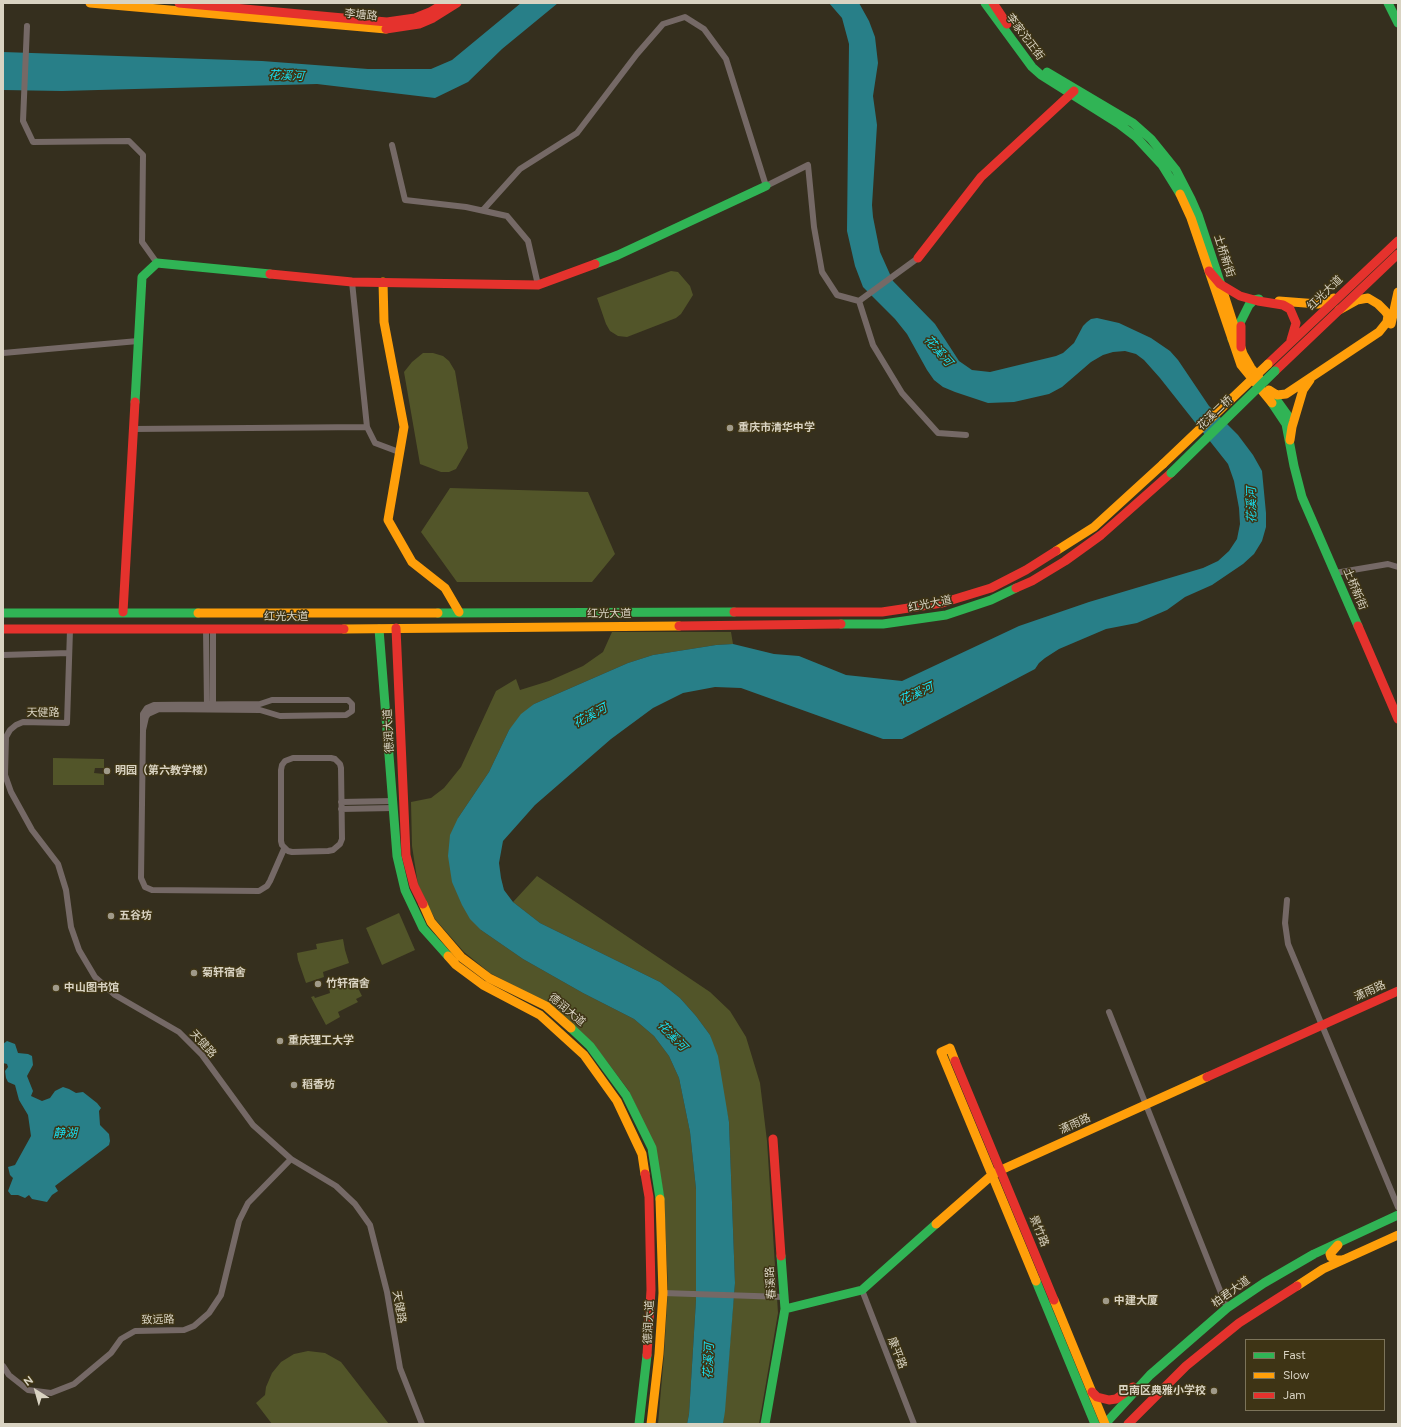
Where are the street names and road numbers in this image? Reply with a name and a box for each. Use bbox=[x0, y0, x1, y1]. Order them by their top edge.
street label: 李塘路 bbox=[344, 7, 378, 23]
street label: 李家沱正街 bbox=[1003, 11, 1047, 63]
street label: 土桥新街 bbox=[1211, 233, 1237, 279]
street label: 红光大道 bbox=[1305, 273, 1345, 313]
street label: 花溪二桥 bbox=[1195, 393, 1235, 433]
street label: 土桥新街 bbox=[1340, 566, 1370, 612]
street label: 红光大道 bbox=[907, 593, 953, 615]
street label: 红光大道 bbox=[587, 607, 631, 621]
street label: 红光大道 bbox=[264, 610, 308, 624]
street label: 天健路 bbox=[27, 706, 59, 720]
street label: 德润大道 bbox=[381, 709, 397, 753]
street label: 潇雨路 bbox=[1352, 978, 1388, 1004]
street label: 德润大道 bbox=[546, 991, 588, 1029]
street label: 天健路 bbox=[187, 1027, 219, 1061]
street label: 潇雨路 bbox=[1057, 1111, 1093, 1137]
street label: 景竹路 bbox=[1027, 1213, 1051, 1249]
street label: 春溪路 bbox=[763, 1266, 779, 1300]
street label: 柏君大道 bbox=[1209, 1274, 1253, 1310]
street label: 天健路 bbox=[390, 1290, 408, 1324]
street label: 德润大道 bbox=[641, 1300, 657, 1344]
street label: 致远路 bbox=[141, 1313, 175, 1327]
street label: 康平路 bbox=[885, 1335, 909, 1371]

